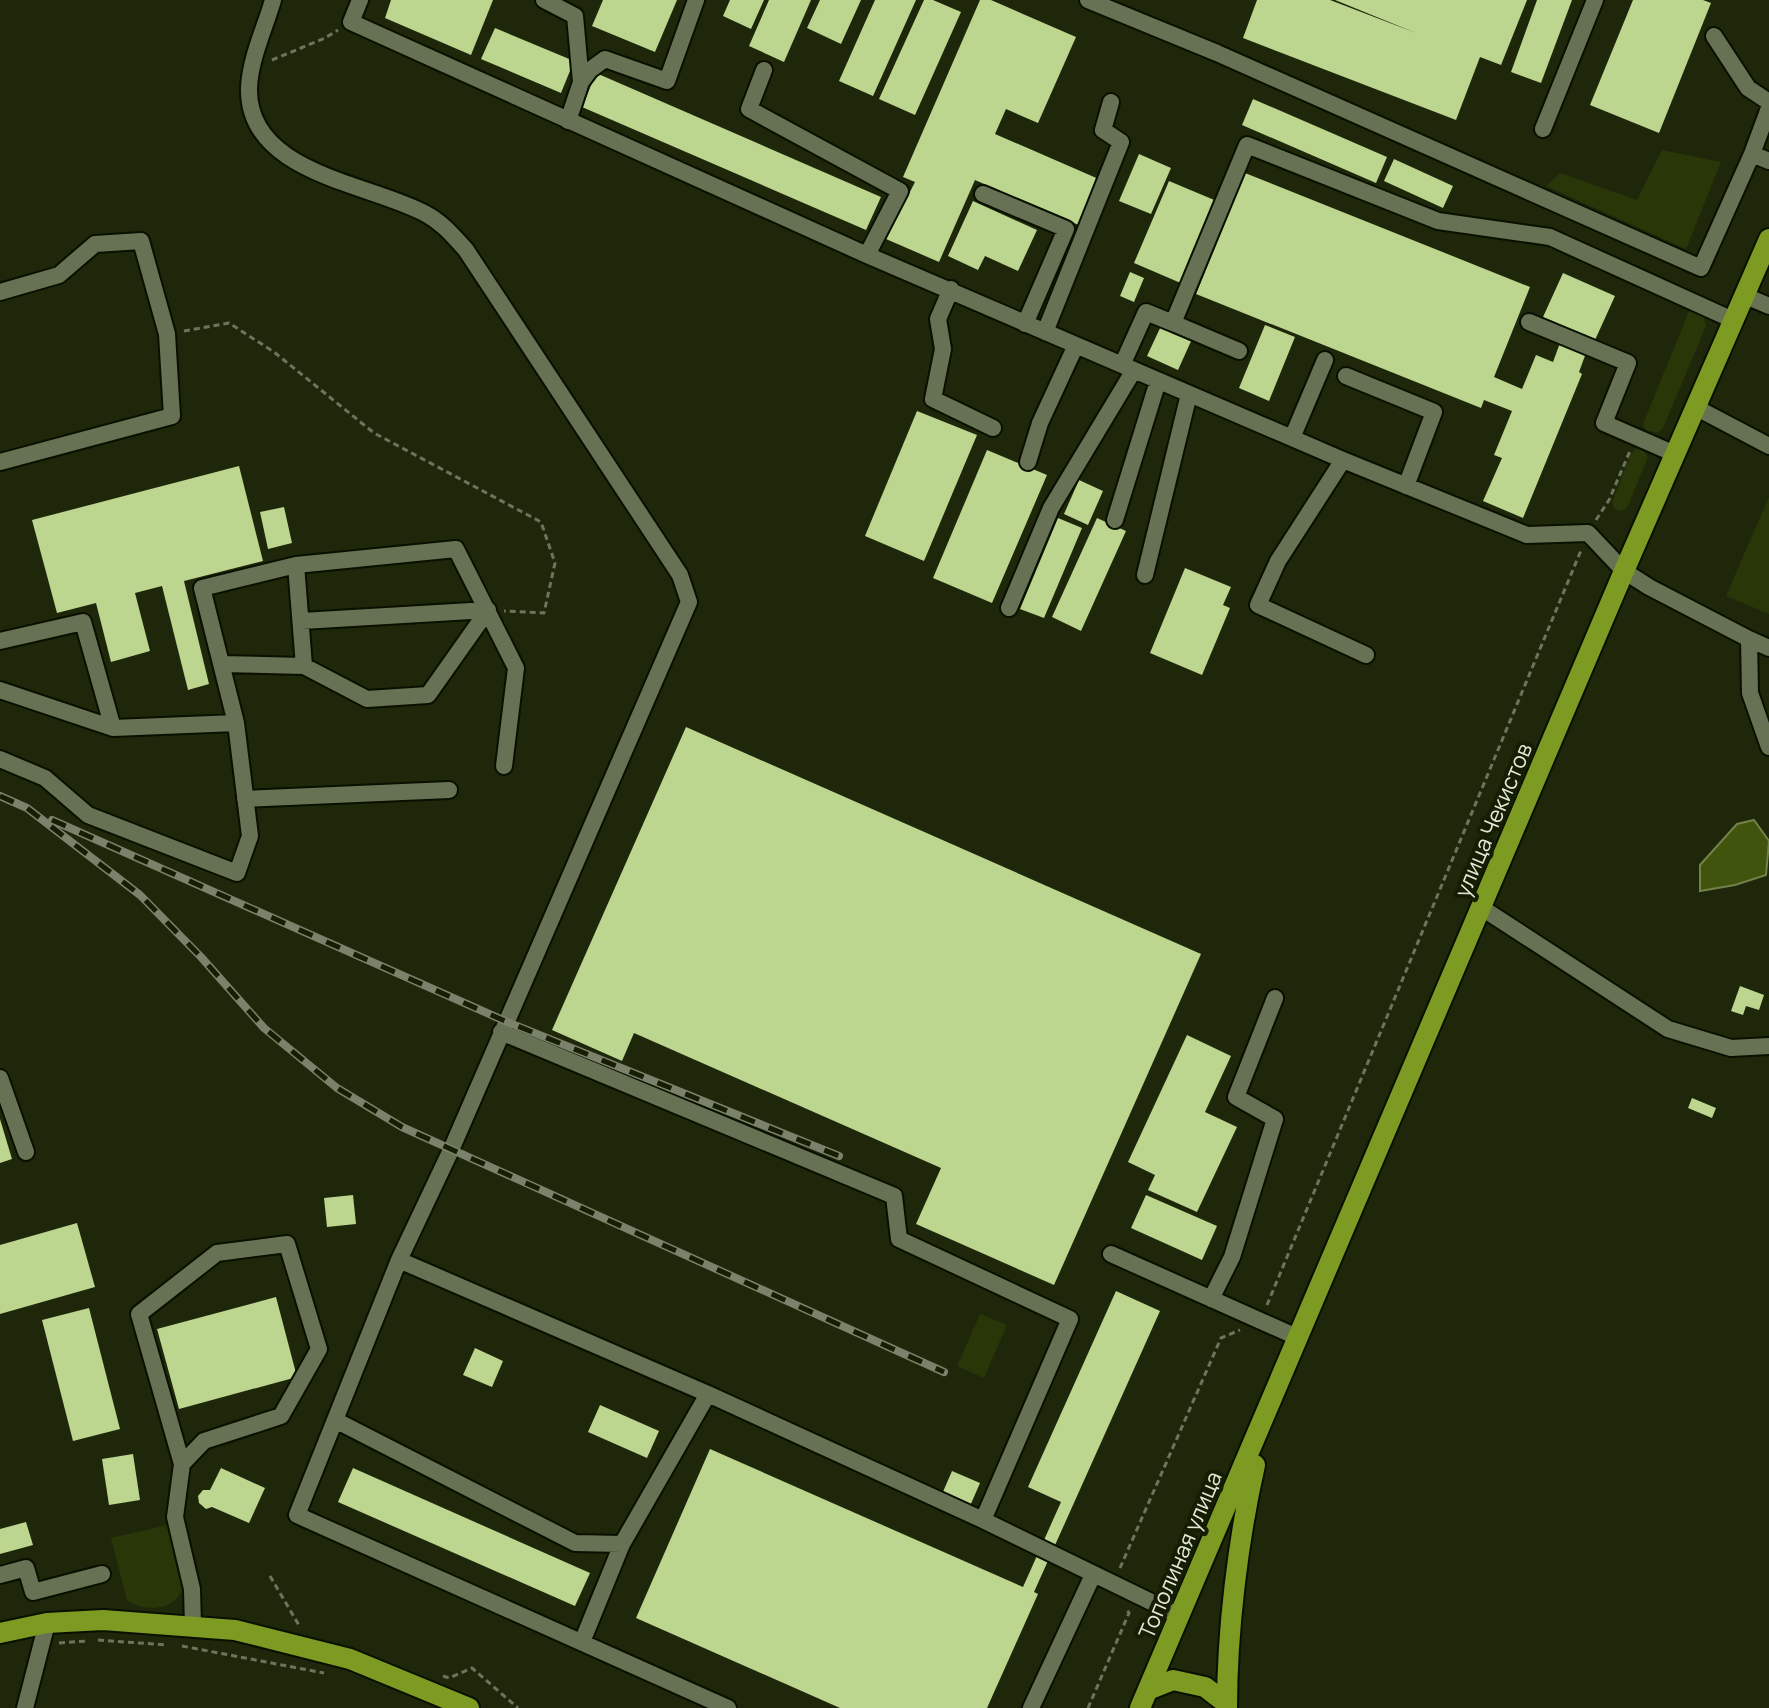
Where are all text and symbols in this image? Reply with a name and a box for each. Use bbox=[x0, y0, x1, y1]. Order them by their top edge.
street label: улица Чекистов bbox=[1447, 738, 1539, 902]
street label: Тополиная улица bbox=[1131, 1467, 1229, 1643]

